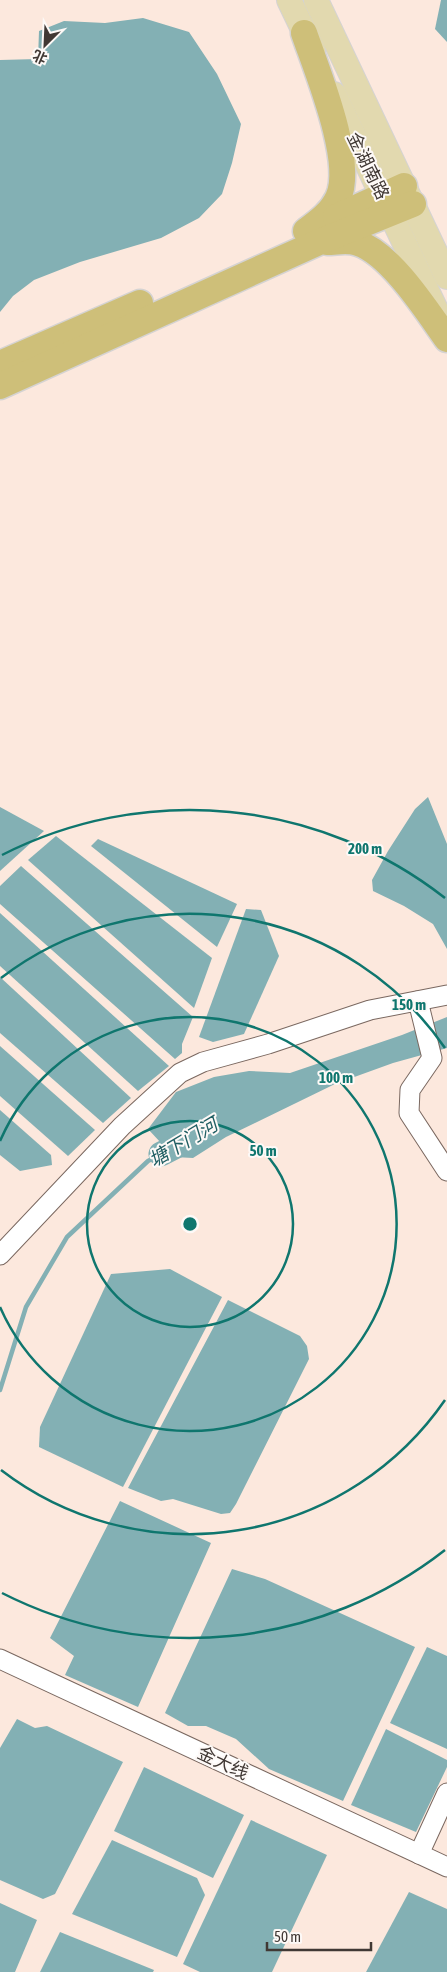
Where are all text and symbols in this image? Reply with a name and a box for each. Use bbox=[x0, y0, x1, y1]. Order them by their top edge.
north arrow bbox=[20, 20, 70, 70]
text: 北 bbox=[30, 47, 49, 67]
street label: 金湖南路 bbox=[343, 129, 394, 203]
text: 200 m bbox=[348, 840, 382, 857]
text: 150 m bbox=[392, 996, 426, 1013]
text: 100 m bbox=[319, 1069, 353, 1086]
water label: 塘下门河 bbox=[145, 1111, 225, 1171]
text: 50 m bbox=[250, 1142, 277, 1159]
centre of rings bbox=[181, 1215, 199, 1233]
street label: 金大线 bbox=[194, 1742, 252, 1783]
scale bar bbox=[267, 1920, 371, 1952]
text: 50 m bbox=[274, 1928, 301, 1945]

